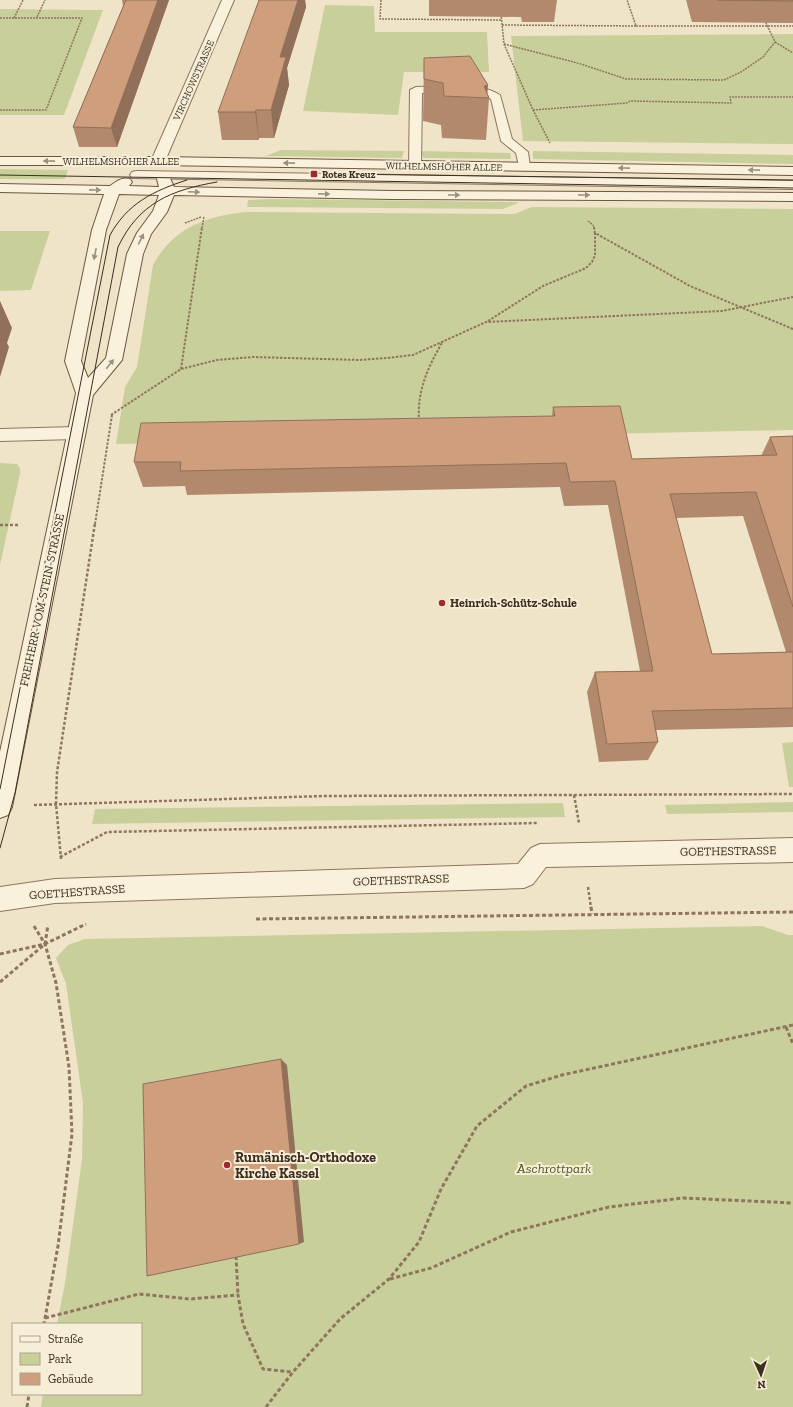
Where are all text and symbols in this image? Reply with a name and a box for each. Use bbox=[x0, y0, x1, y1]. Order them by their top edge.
street label: VIRCHOWSTRASSE bbox=[170, 38, 217, 123]
street label: WILHELMSHÖHER ALLEE bbox=[63, 156, 179, 168]
one-way arrow bbox=[42, 158, 55, 164]
one-way arrow bbox=[283, 160, 295, 167]
street label: WILHELMSHÖHER ALLEE bbox=[386, 160, 502, 174]
one-way arrow bbox=[618, 165, 630, 172]
one-way arrow bbox=[747, 167, 760, 173]
marker: Rotes Kreuz bbox=[309, 169, 319, 179]
place label: Rotes Kreuz bbox=[322, 169, 376, 181]
one-way arrow bbox=[89, 186, 101, 193]
one-way arrow bbox=[188, 188, 200, 195]
one-way arrow bbox=[318, 191, 331, 197]
one-way arrow bbox=[448, 192, 461, 198]
one-way arrow bbox=[578, 192, 591, 198]
one-way arrow bbox=[138, 233, 144, 244]
one-way arrow bbox=[91, 248, 97, 260]
one-way arrow bbox=[106, 358, 115, 369]
street label: FREIHERR-VOM-STEIN-STRASSE bbox=[17, 512, 67, 688]
place label: Heinrich-Schütz-Schule bbox=[450, 596, 577, 610]
marker: Heinrich-Schütz-Schule bbox=[437, 598, 447, 608]
street label: GOETHESTRASSE bbox=[680, 843, 776, 859]
street label: GOETHESTRASSE bbox=[353, 871, 449, 889]
street label: GOETHESTRASSE bbox=[28, 882, 126, 902]
place label: Rumänisch-Orthodoxe Kirche Kassel bbox=[235, 1149, 376, 1182]
marker: Rumänisch-Orthodoxe Kirche Kassel bbox=[222, 1160, 232, 1170]
park label: Aschrottpark bbox=[516, 1160, 591, 1177]
legend bbox=[12, 1323, 142, 1395]
text: Straße bbox=[48, 1332, 84, 1346]
text: Park bbox=[48, 1352, 73, 1366]
north arrow bbox=[741, 1355, 781, 1395]
text: Gebäude bbox=[48, 1372, 93, 1386]
text: N bbox=[756, 1378, 766, 1391]

